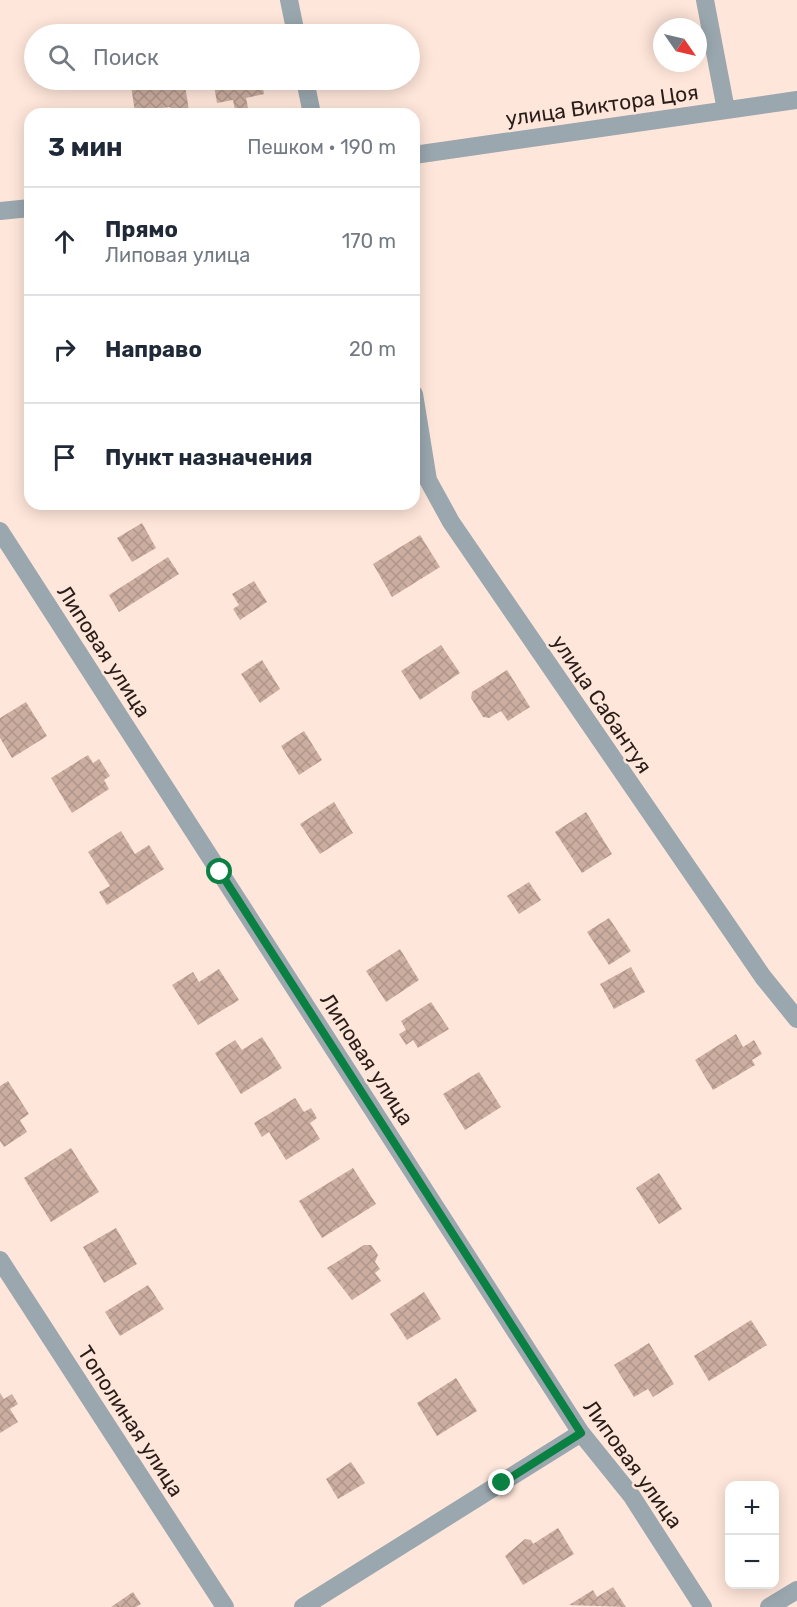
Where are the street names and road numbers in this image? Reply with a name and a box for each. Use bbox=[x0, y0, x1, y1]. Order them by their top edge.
street label: улица Виктора Цоя bbox=[504, 79, 700, 131]
street label: Липовая улица bbox=[52, 580, 156, 722]
street label: улица Сабантуя bbox=[547, 630, 657, 778]
street label: Липовая улица bbox=[315, 988, 419, 1130]
street label: Тополиная улица bbox=[73, 1341, 189, 1501]
street label: Липовая улица bbox=[578, 1395, 688, 1533]

